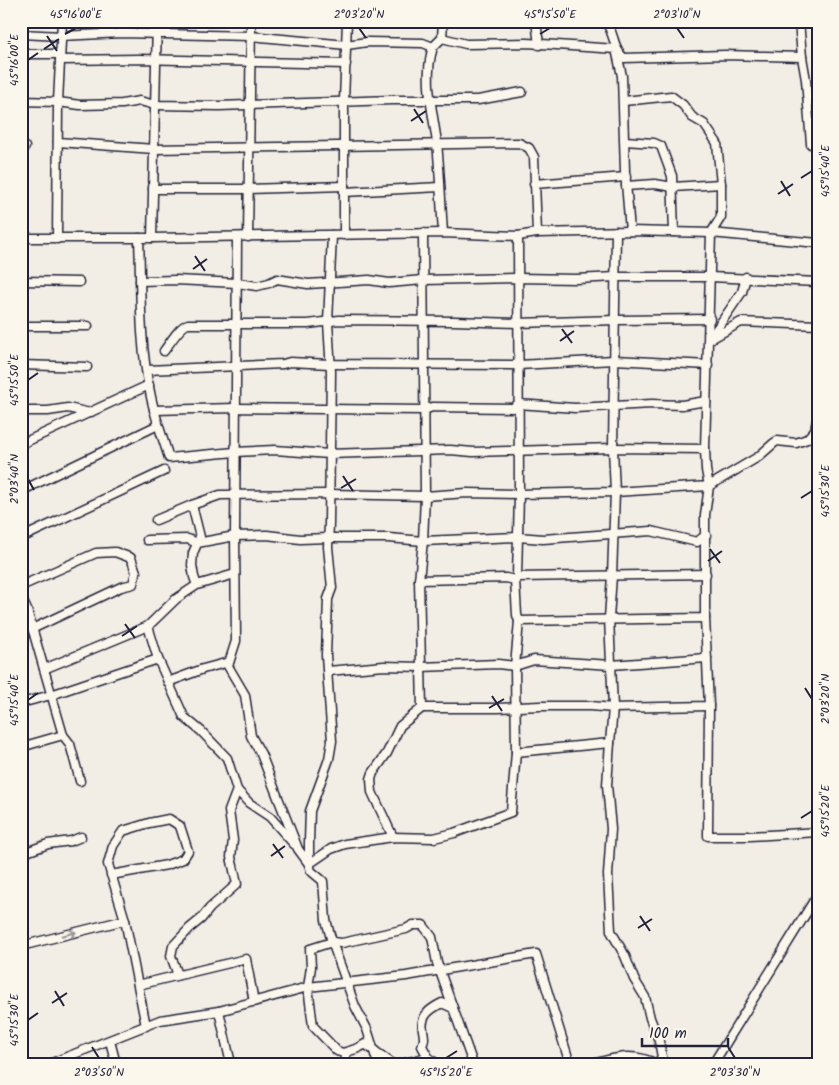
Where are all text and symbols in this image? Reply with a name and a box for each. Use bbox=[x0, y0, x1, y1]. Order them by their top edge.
text: 45°16'00"E bbox=[50, 5, 103, 24]
text: 2°03'20"N bbox=[334, 5, 384, 24]
text: 45°15'50"E bbox=[524, 5, 577, 24]
text: 2°03'10"N bbox=[653, 5, 701, 24]
text: 45°16'00"E bbox=[5, 33, 24, 86]
text: 45°15'40"E bbox=[816, 144, 835, 197]
text: 45°15'50"E bbox=[5, 353, 24, 406]
text: 2°03'40"N bbox=[5, 454, 24, 504]
text: 45°15'30"E bbox=[816, 464, 835, 517]
text: 45°15'40"E bbox=[5, 673, 24, 726]
text: 2°03'20"N bbox=[816, 674, 835, 724]
text: 45°15'20"E bbox=[816, 784, 835, 838]
one-way arrow bbox=[60, 929, 76, 938]
text: 45°15'30"E bbox=[5, 993, 24, 1046]
scale bar bbox=[642, 1015, 728, 1047]
text: 100 m bbox=[649, 1022, 687, 1046]
text: 2°03'50"N bbox=[74, 1063, 124, 1082]
text: 45°15'20"E bbox=[419, 1063, 473, 1082]
text: 2°03'30"N bbox=[710, 1063, 760, 1082]

